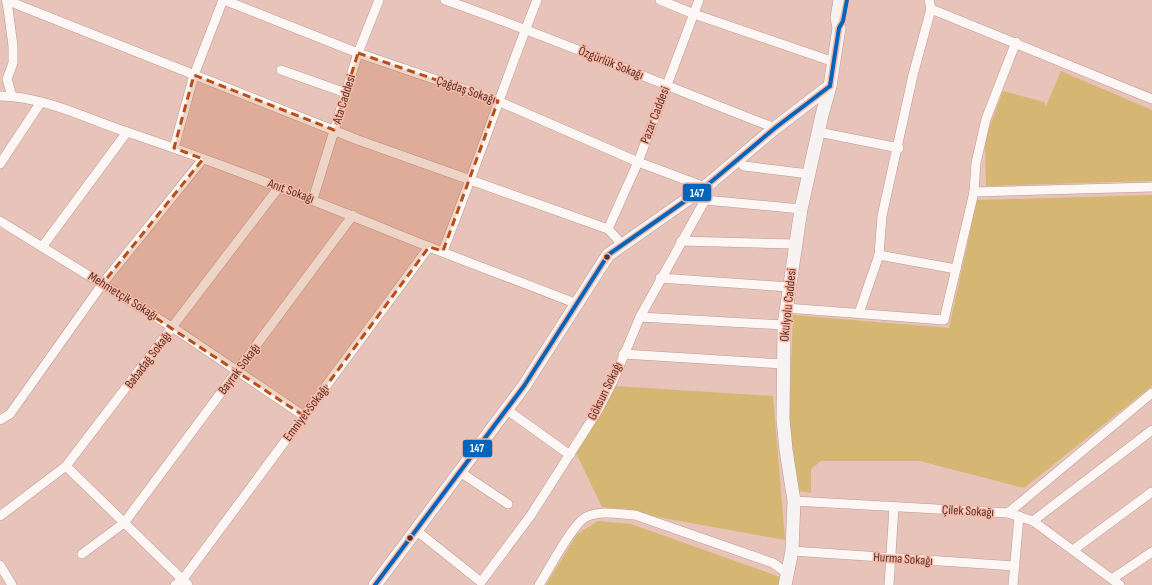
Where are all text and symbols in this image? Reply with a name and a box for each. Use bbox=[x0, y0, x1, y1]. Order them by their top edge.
street label: Özgürlük Sokağı bbox=[576, 42, 646, 83]
street label: Ata Caddesi bbox=[329, 72, 359, 127]
street label: Çağdaş Sokağı bbox=[434, 72, 498, 108]
street label: Pazar Caddesi bbox=[637, 84, 673, 146]
street label: Anıt Sokağı bbox=[265, 175, 316, 207]
line badge: 147 bbox=[682, 183, 712, 202]
text: 147 bbox=[690, 187, 704, 200]
unlabelled marker bbox=[602, 252, 612, 262]
street label: Mehmetçik Sokağı bbox=[85, 268, 161, 324]
street label: Okulyolu Caddesi bbox=[776, 268, 800, 342]
street label: Babadağ Sokağı bbox=[121, 328, 175, 392]
street label: Bayrak Sokağı bbox=[215, 340, 263, 398]
street label: Göksun Sokağı bbox=[584, 359, 626, 423]
street label: Emniyet Sokağı bbox=[280, 382, 332, 444]
line badge: 147 bbox=[462, 439, 493, 458]
text: 147 bbox=[470, 442, 484, 455]
street label: Çilek Sokağı bbox=[942, 502, 994, 520]
unlabelled marker bbox=[405, 533, 415, 543]
street label: Hurma Sokağı bbox=[873, 549, 933, 569]

